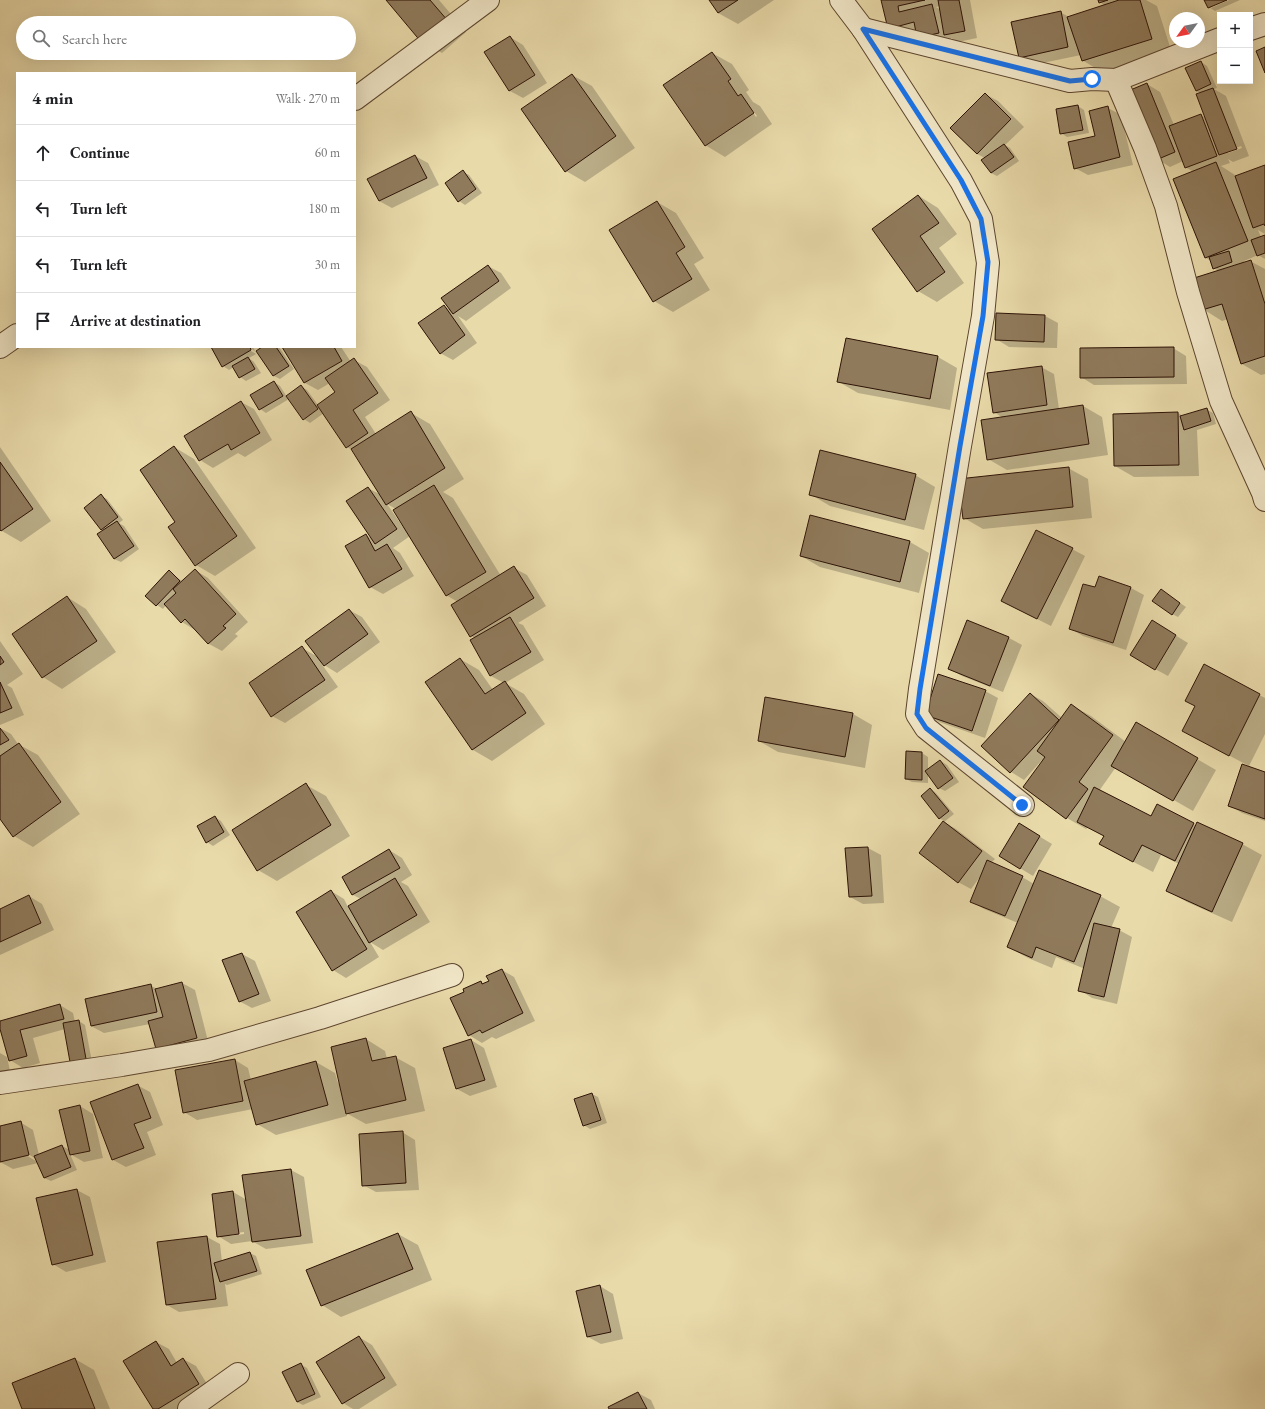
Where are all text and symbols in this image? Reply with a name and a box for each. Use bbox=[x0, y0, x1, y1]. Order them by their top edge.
north arrow bbox=[1169, 12, 1205, 48]
map controls bbox=[1217, 12, 1253, 84]
button: + bbox=[1217, 12, 1253, 48]
search box bbox=[16, 16, 356, 60]
icon: search bbox=[30, 27, 52, 49]
text: Search here bbox=[62, 29, 127, 48]
button: − bbox=[1217, 48, 1253, 84]
route start bbox=[1083, 70, 1101, 88]
text: 4 min bbox=[32, 87, 73, 109]
text: Walk · 270 m bbox=[276, 90, 340, 107]
icon: ahead bbox=[32, 142, 54, 164]
text: Continue bbox=[70, 143, 130, 162]
text: 60 m bbox=[315, 144, 340, 161]
icon: left bbox=[32, 198, 54, 220]
text: Turn left bbox=[70, 199, 127, 218]
text: 180 m bbox=[309, 200, 340, 217]
icon: left bbox=[32, 254, 54, 276]
text: Turn left bbox=[70, 255, 127, 274]
text: 30 m bbox=[315, 256, 340, 273]
icon: arrive bbox=[32, 310, 54, 332]
text: Arrive at destination bbox=[70, 311, 201, 330]
route end bbox=[1013, 796, 1031, 814]

